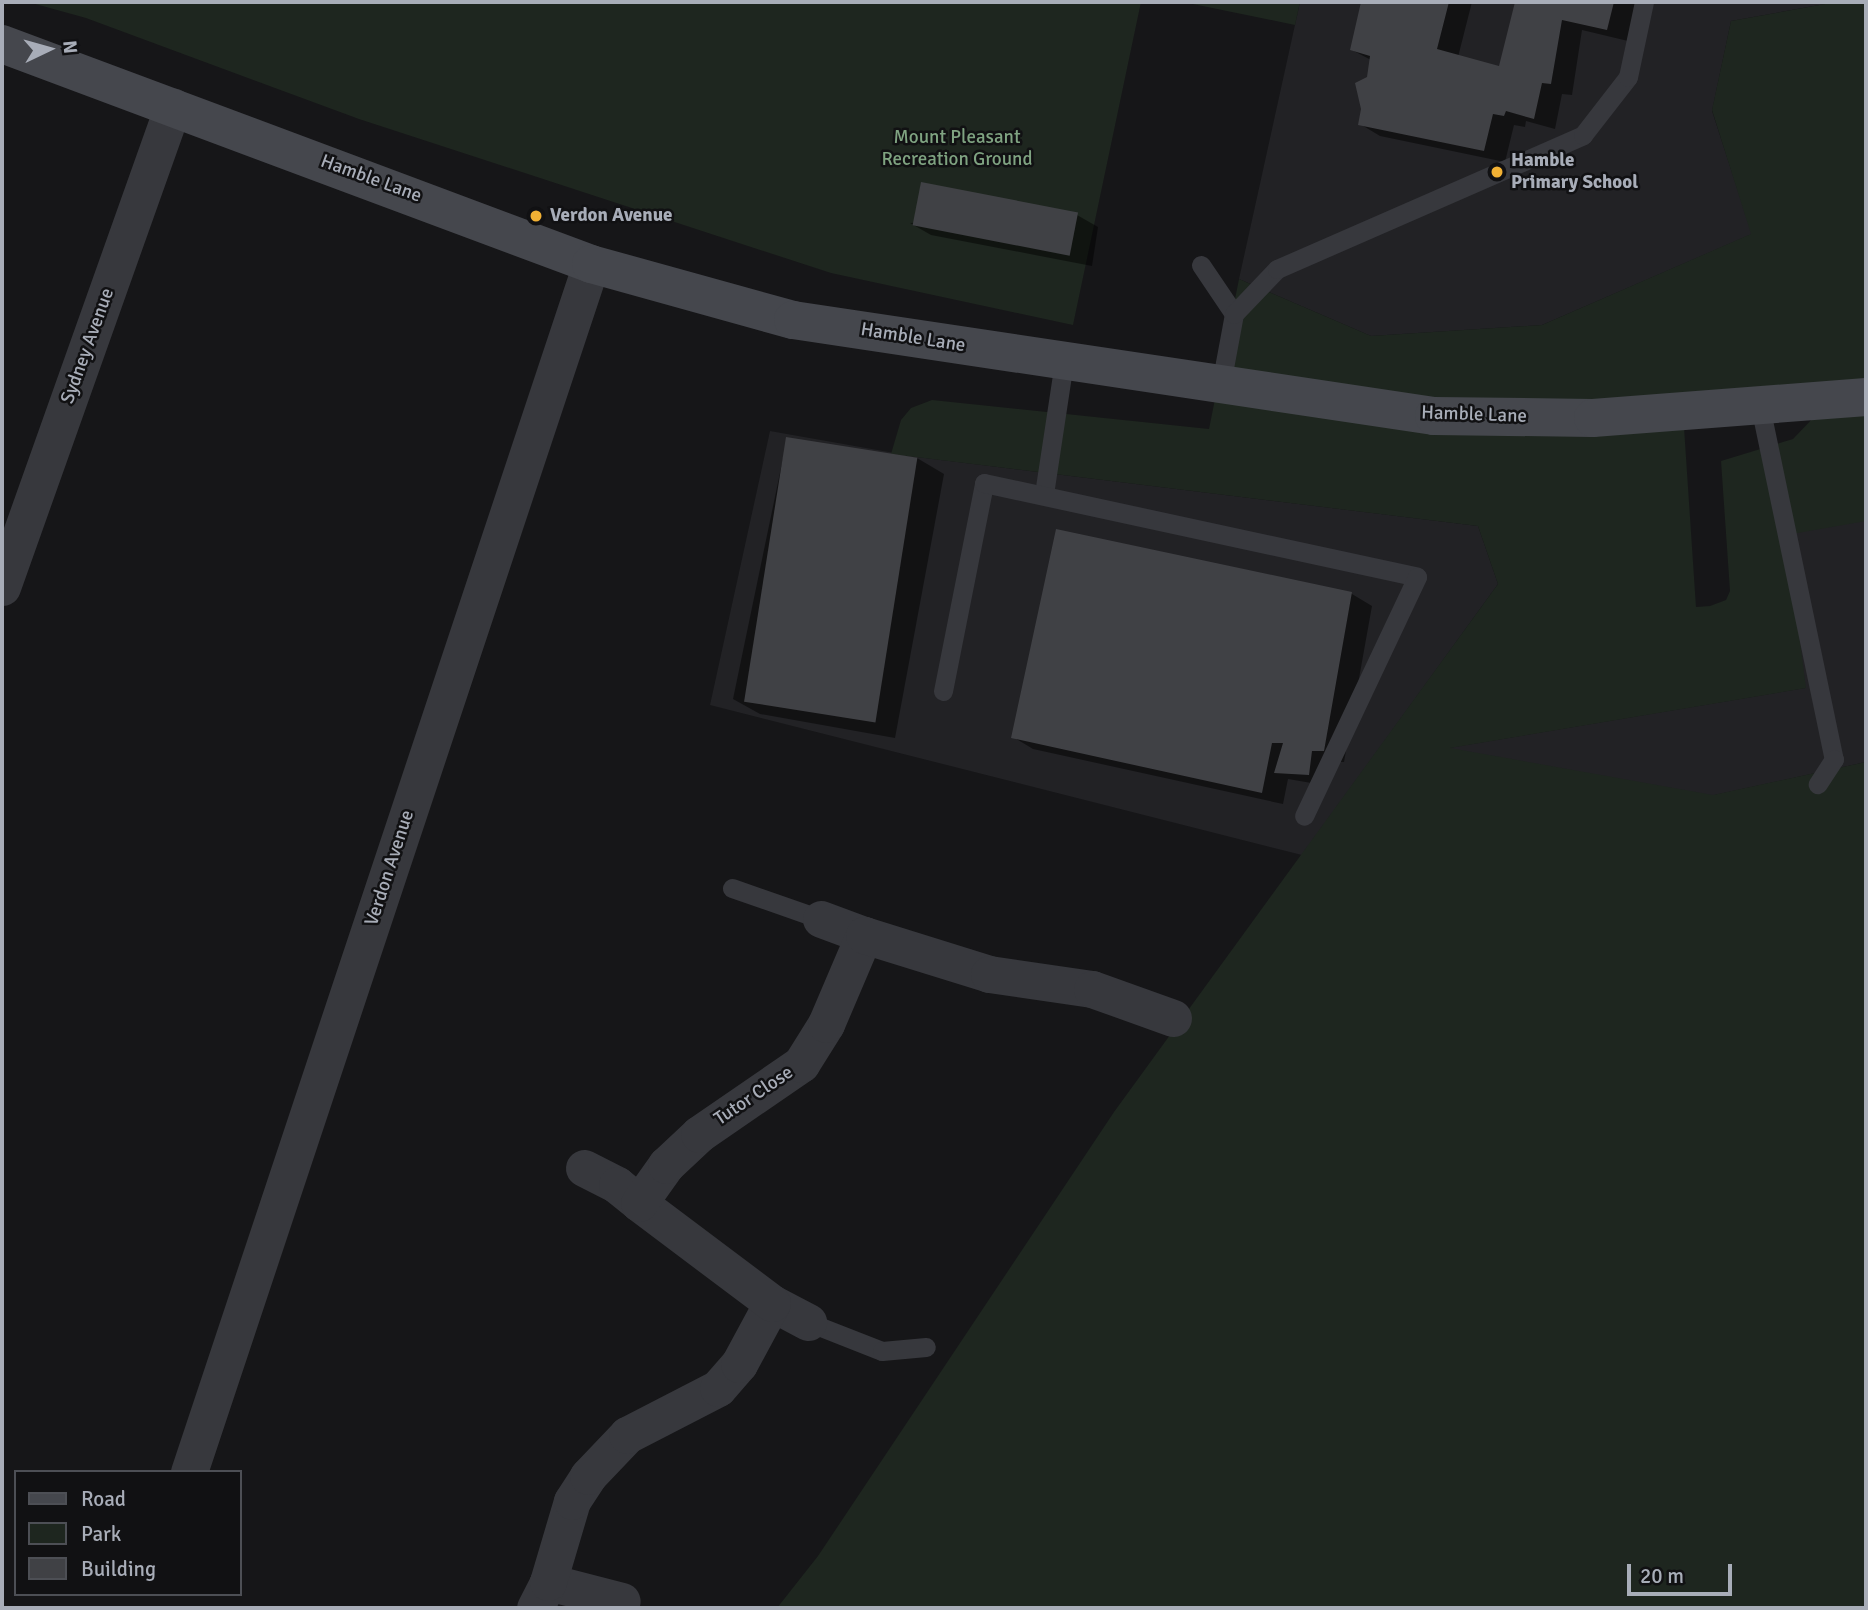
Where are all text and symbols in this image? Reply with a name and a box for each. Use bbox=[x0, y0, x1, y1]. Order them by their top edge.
north arrow bbox=[14, 14, 84, 84]
text: N bbox=[57, 40, 82, 55]
park label: Mount Pleasant Recreation Ground bbox=[881, 127, 1033, 171]
street label: Hamble Lane bbox=[317, 150, 425, 208]
place label: Hamble Primary School bbox=[1511, 150, 1638, 194]
marker: Hamble Primary School bbox=[1489, 164, 1505, 180]
place label: Verdon Avenue bbox=[550, 205, 672, 227]
marker: Verdon Avenue bbox=[528, 208, 544, 224]
street label: Sydney Avenue bbox=[57, 285, 119, 407]
street label: Hamble Lane bbox=[859, 318, 967, 358]
street label: Hamble Lane bbox=[1421, 402, 1527, 428]
street label: Verdon Avenue bbox=[361, 807, 419, 929]
street label: Tutor Close bbox=[710, 1061, 798, 1131]
legend bbox=[14, 1470, 242, 1596]
text: Road bbox=[81, 1486, 126, 1512]
text: Park bbox=[81, 1521, 121, 1547]
scale bar bbox=[1630, 1550, 1735, 1594]
text: Building bbox=[81, 1556, 156, 1582]
text: 20 m bbox=[1640, 1563, 1684, 1589]

